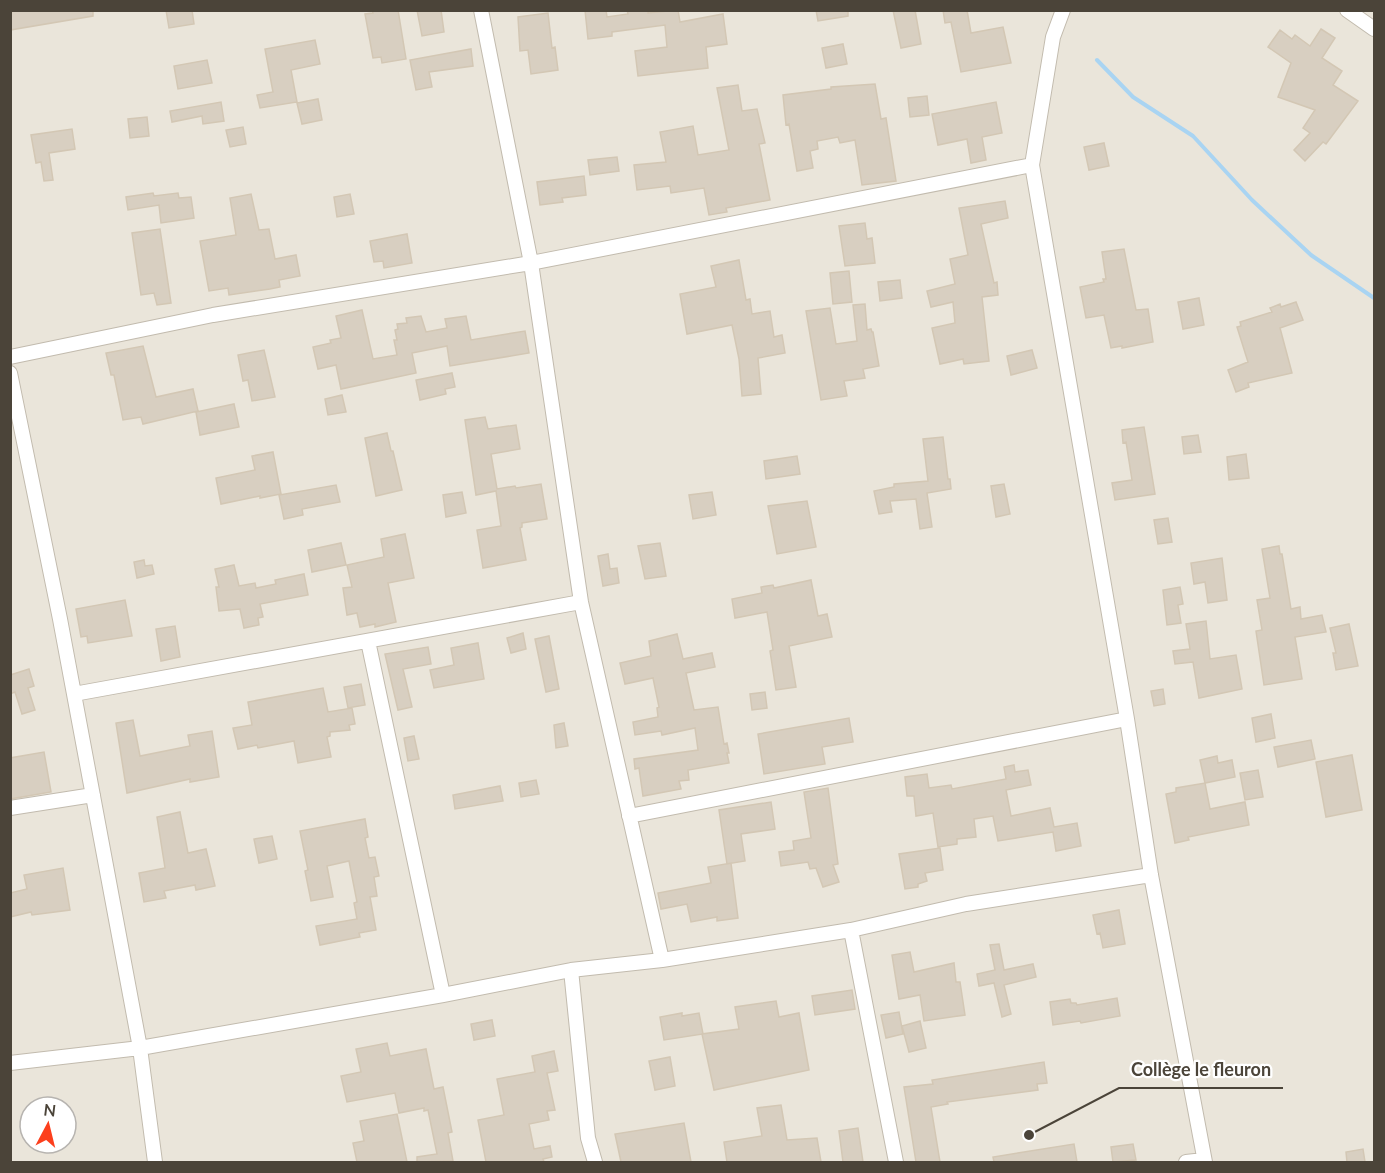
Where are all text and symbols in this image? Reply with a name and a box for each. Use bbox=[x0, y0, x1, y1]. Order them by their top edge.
callout: Collège le fleuron bbox=[1119, 1052, 1283, 1088]
text: Collège le fleuron bbox=[1131, 1058, 1271, 1080]
north arrow bbox=[18, 1095, 78, 1155]
text: N bbox=[43, 1099, 57, 1120]

